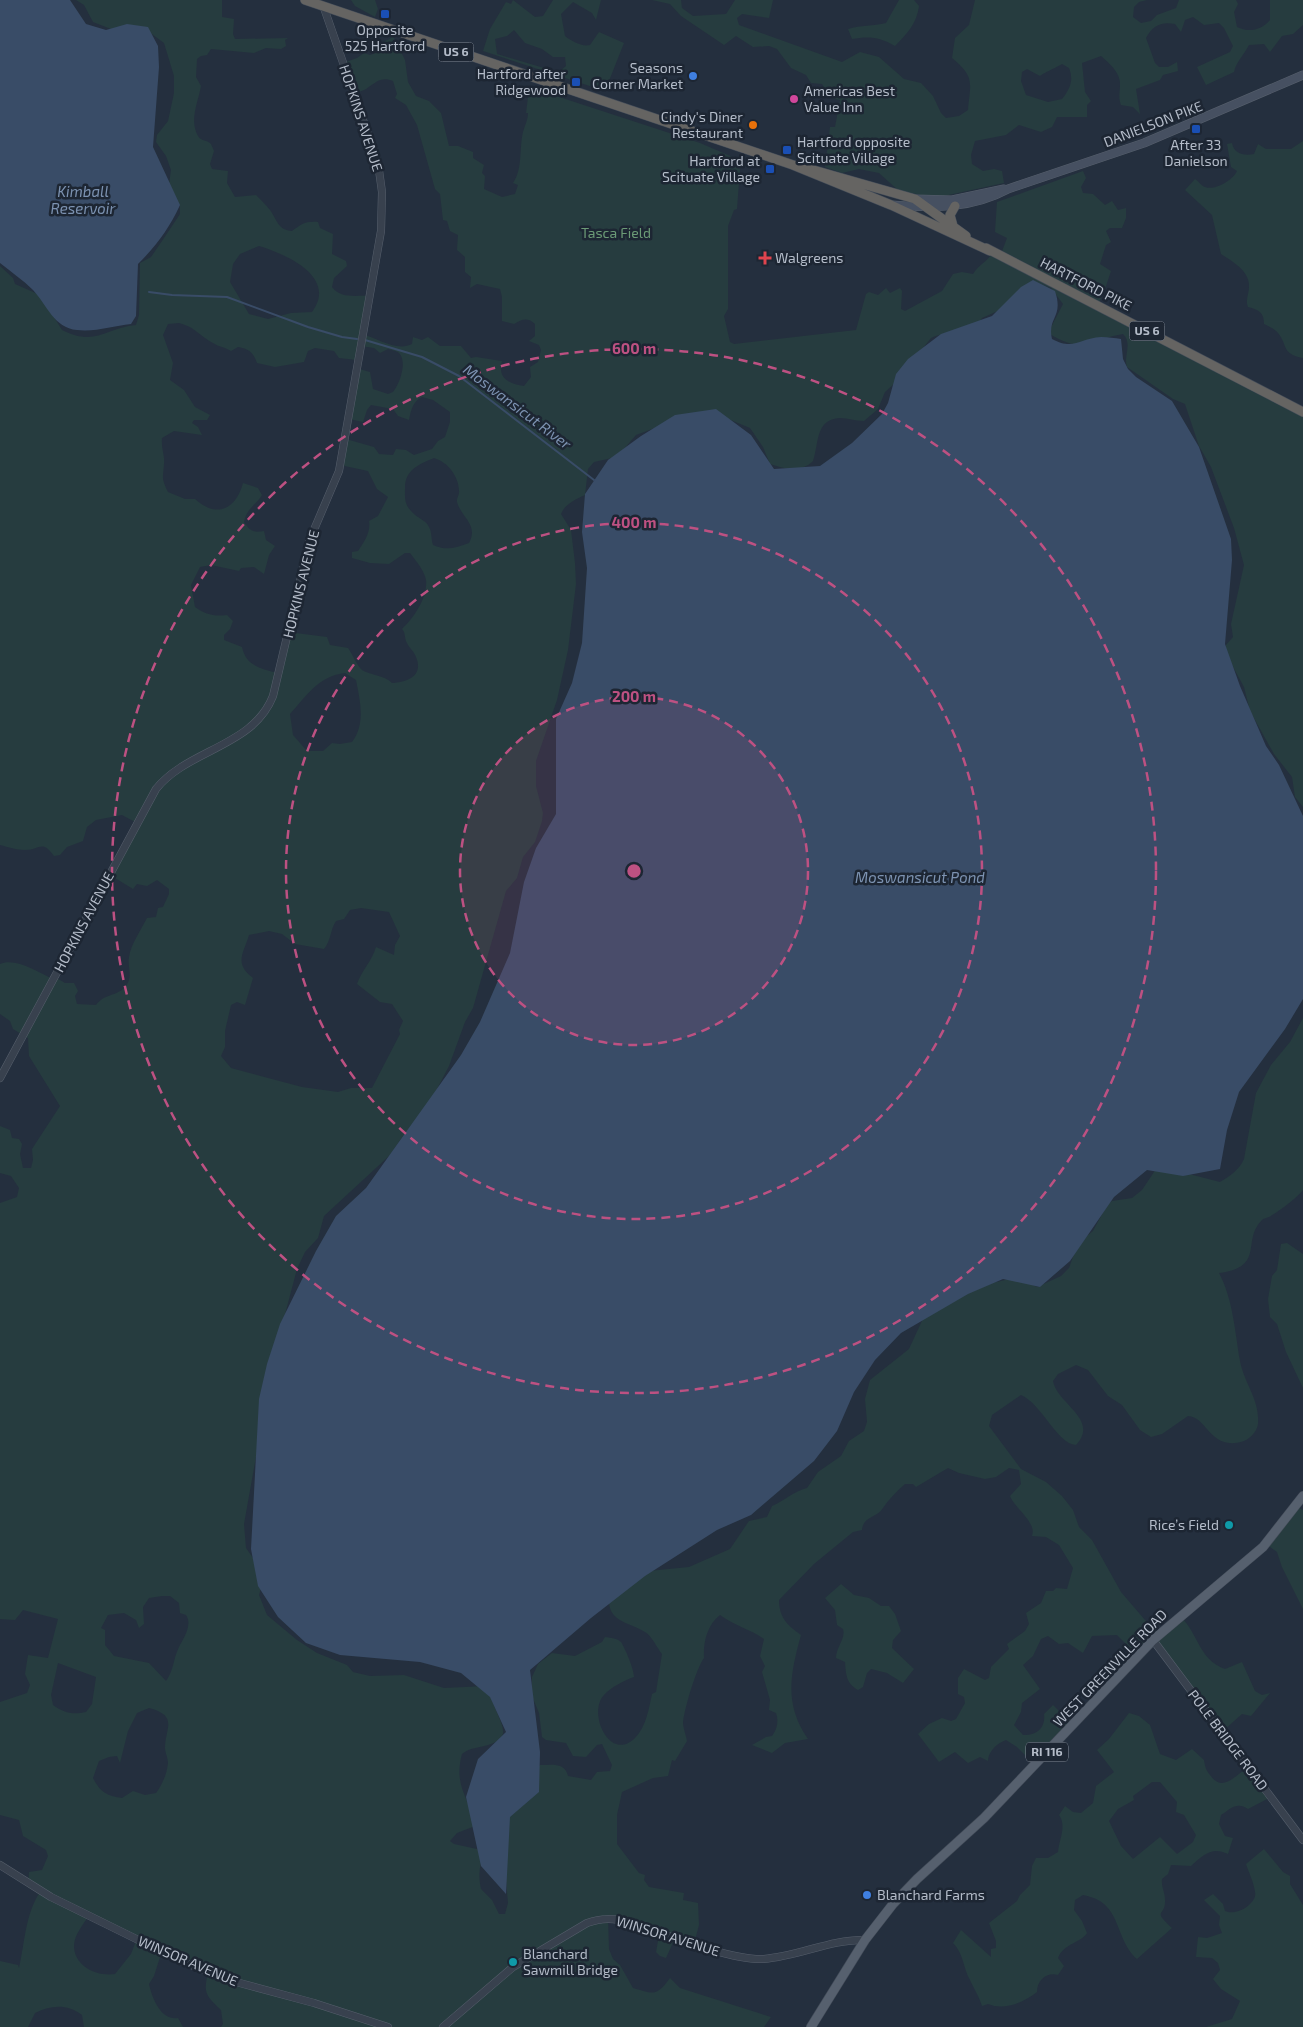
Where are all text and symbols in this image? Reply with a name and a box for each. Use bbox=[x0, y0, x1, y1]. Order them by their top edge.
marker: Opposite 525 Hartford bbox=[379, 8, 391, 20]
place label: Opposite 525 Hartford bbox=[345, 21, 425, 54]
road number: US 6 bbox=[438, 42, 474, 62]
place label: Seasons Corner Market bbox=[592, 59, 683, 92]
street label: HOPKINS AVENUE bbox=[336, 62, 387, 173]
place label: Hartford after Ridgewood bbox=[477, 65, 566, 98]
marker: Seasons Corner Market bbox=[687, 70, 699, 82]
marker: Hartford after Ridgewood bbox=[570, 76, 582, 88]
place label: Americas Best Value Inn bbox=[804, 82, 895, 115]
marker: Americas Best Value Inn bbox=[788, 93, 800, 105]
street label: DANIELSON PIKE bbox=[1101, 97, 1205, 150]
place label: Cindy's Diner Restaurant bbox=[661, 108, 743, 141]
marker: Cindy's Diner Restaurant bbox=[747, 119, 759, 131]
marker: After 33 Danielson bbox=[1190, 123, 1202, 135]
place label: Hartford opposite Scituate Village bbox=[797, 133, 910, 166]
place label: After 33 Danielson bbox=[1164, 136, 1228, 169]
marker: Hartford opposite Scituate Village bbox=[781, 144, 793, 156]
place label: Hartford at Scituate Village bbox=[662, 152, 760, 185]
marker: Hartford at Scituate Village bbox=[764, 163, 776, 175]
water label: Kimball Reservoir bbox=[51, 182, 116, 217]
park label: Tasca Field bbox=[581, 224, 651, 241]
place label: Walgreens bbox=[775, 249, 843, 266]
marker: Walgreens bbox=[759, 252, 771, 264]
street label: HARTFORD PIKE bbox=[1038, 253, 1135, 314]
road number: US 6 bbox=[1130, 322, 1164, 341]
text: 600 m bbox=[612, 339, 656, 357]
water label: Moswansicut River bbox=[460, 360, 576, 453]
text: 400 m bbox=[612, 513, 656, 531]
street label: HOPKINS AVENUE bbox=[279, 528, 322, 640]
text: 200 m bbox=[612, 687, 656, 705]
centre of rings bbox=[625, 862, 643, 880]
water label: Moswansicut Pond bbox=[855, 868, 985, 886]
street label: HOPKINS AVENUE bbox=[50, 869, 117, 975]
place label: Rice’s Field bbox=[1149, 1516, 1219, 1533]
marker: Rice’s Field bbox=[1223, 1519, 1235, 1531]
street label: WEST GREENVILLE ROAD bbox=[1049, 1605, 1170, 1730]
street label: POLE BRIDGE ROAD bbox=[1185, 1686, 1272, 1793]
road number: RI 116 bbox=[1026, 1742, 1068, 1761]
place label: Blanchard Farms bbox=[877, 1886, 985, 1903]
marker: Blanchard Farms bbox=[861, 1889, 873, 1901]
street label: WINSOR AVENUE bbox=[614, 1912, 722, 1959]
street label: WINSOR AVENUE bbox=[136, 1932, 241, 1989]
place label: Blanchard Sawmill Bridge bbox=[523, 1945, 618, 1978]
marker: Blanchard Sawmill Bridge bbox=[507, 1956, 519, 1968]

